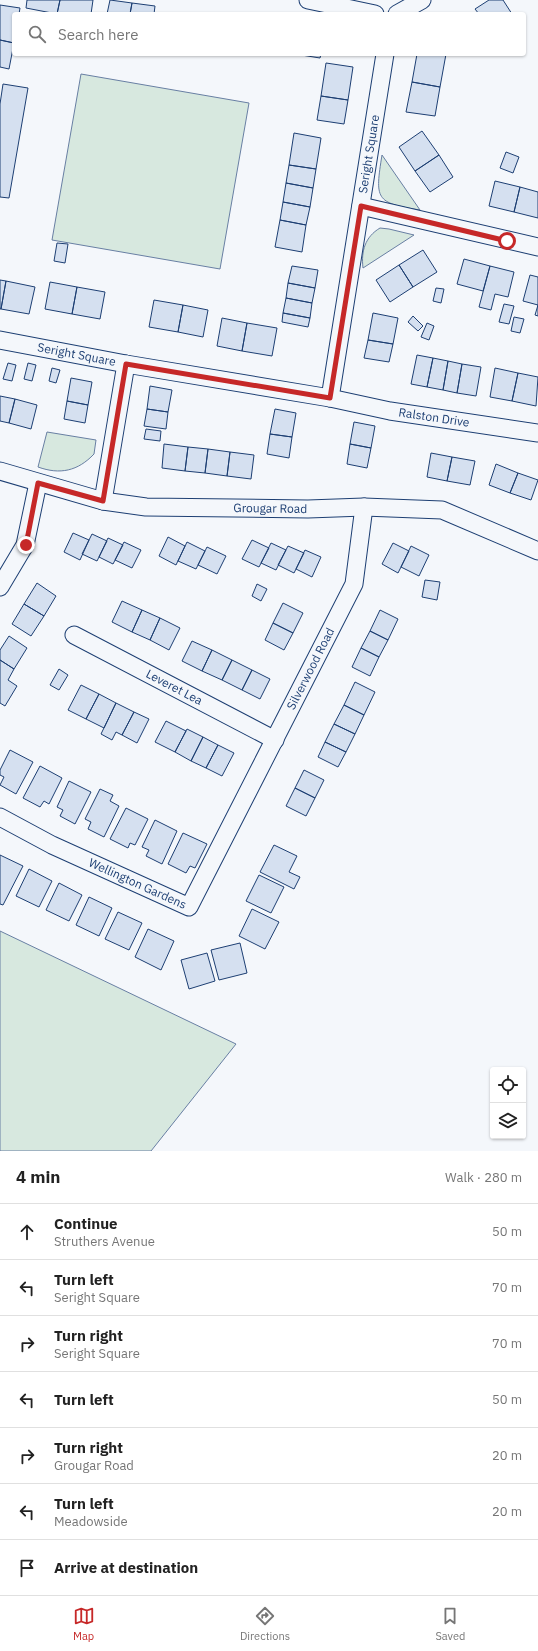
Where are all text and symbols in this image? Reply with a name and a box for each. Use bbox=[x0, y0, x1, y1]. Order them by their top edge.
search box bbox=[12, 12, 526, 56]
icon: search bbox=[26, 23, 48, 45]
text: Search here bbox=[58, 25, 138, 44]
street label: Seright Square bbox=[355, 113, 382, 194]
route start bbox=[498, 232, 516, 250]
street label: Seright Square bbox=[36, 339, 118, 369]
street label: Ralston Drive bbox=[398, 404, 471, 430]
street label: Grougar Road bbox=[233, 500, 307, 516]
route end bbox=[17, 536, 35, 554]
street label: Silverwood Road bbox=[283, 625, 337, 712]
street label: Leveret Lea bbox=[144, 666, 206, 708]
street label: Wellington Gardens bbox=[87, 855, 189, 912]
map controls bbox=[490, 1067, 526, 1139]
button: locate bbox=[490, 1067, 526, 1103]
button: layers bbox=[490, 1103, 526, 1139]
text: 4 min bbox=[16, 1166, 60, 1188]
text: Walk · 280 m bbox=[445, 1169, 522, 1186]
text: Continue bbox=[54, 1214, 118, 1233]
icon: ahead bbox=[16, 1221, 38, 1243]
text: 50 m bbox=[492, 1223, 522, 1240]
text: Struthers Avenue bbox=[54, 1233, 155, 1250]
text: Turn left bbox=[54, 1270, 114, 1289]
icon: left bbox=[16, 1277, 38, 1299]
text: 70 m bbox=[492, 1279, 522, 1296]
text: Seright Square bbox=[54, 1289, 140, 1306]
text: Turn right bbox=[54, 1326, 123, 1345]
icon: right bbox=[16, 1333, 38, 1355]
text: 70 m bbox=[492, 1335, 522, 1352]
text: Seright Square bbox=[54, 1345, 140, 1362]
icon: left bbox=[16, 1389, 38, 1411]
text: Turn left bbox=[54, 1390, 114, 1409]
text: 50 m bbox=[492, 1391, 522, 1408]
text: Turn right bbox=[54, 1438, 123, 1457]
icon: right bbox=[16, 1445, 38, 1467]
text: 20 m bbox=[492, 1447, 522, 1464]
text: Grougar Road bbox=[54, 1457, 134, 1474]
text: Turn left bbox=[54, 1494, 114, 1513]
icon: left bbox=[16, 1501, 38, 1523]
text: 20 m bbox=[492, 1503, 522, 1520]
text: Meadowside bbox=[54, 1513, 128, 1530]
icon: arrive bbox=[16, 1557, 38, 1579]
text: Arrive at destination bbox=[54, 1558, 198, 1577]
tab: Map bbox=[73, 1605, 95, 1643]
tab: Directions bbox=[240, 1605, 290, 1643]
tab: Saved bbox=[435, 1605, 465, 1643]

